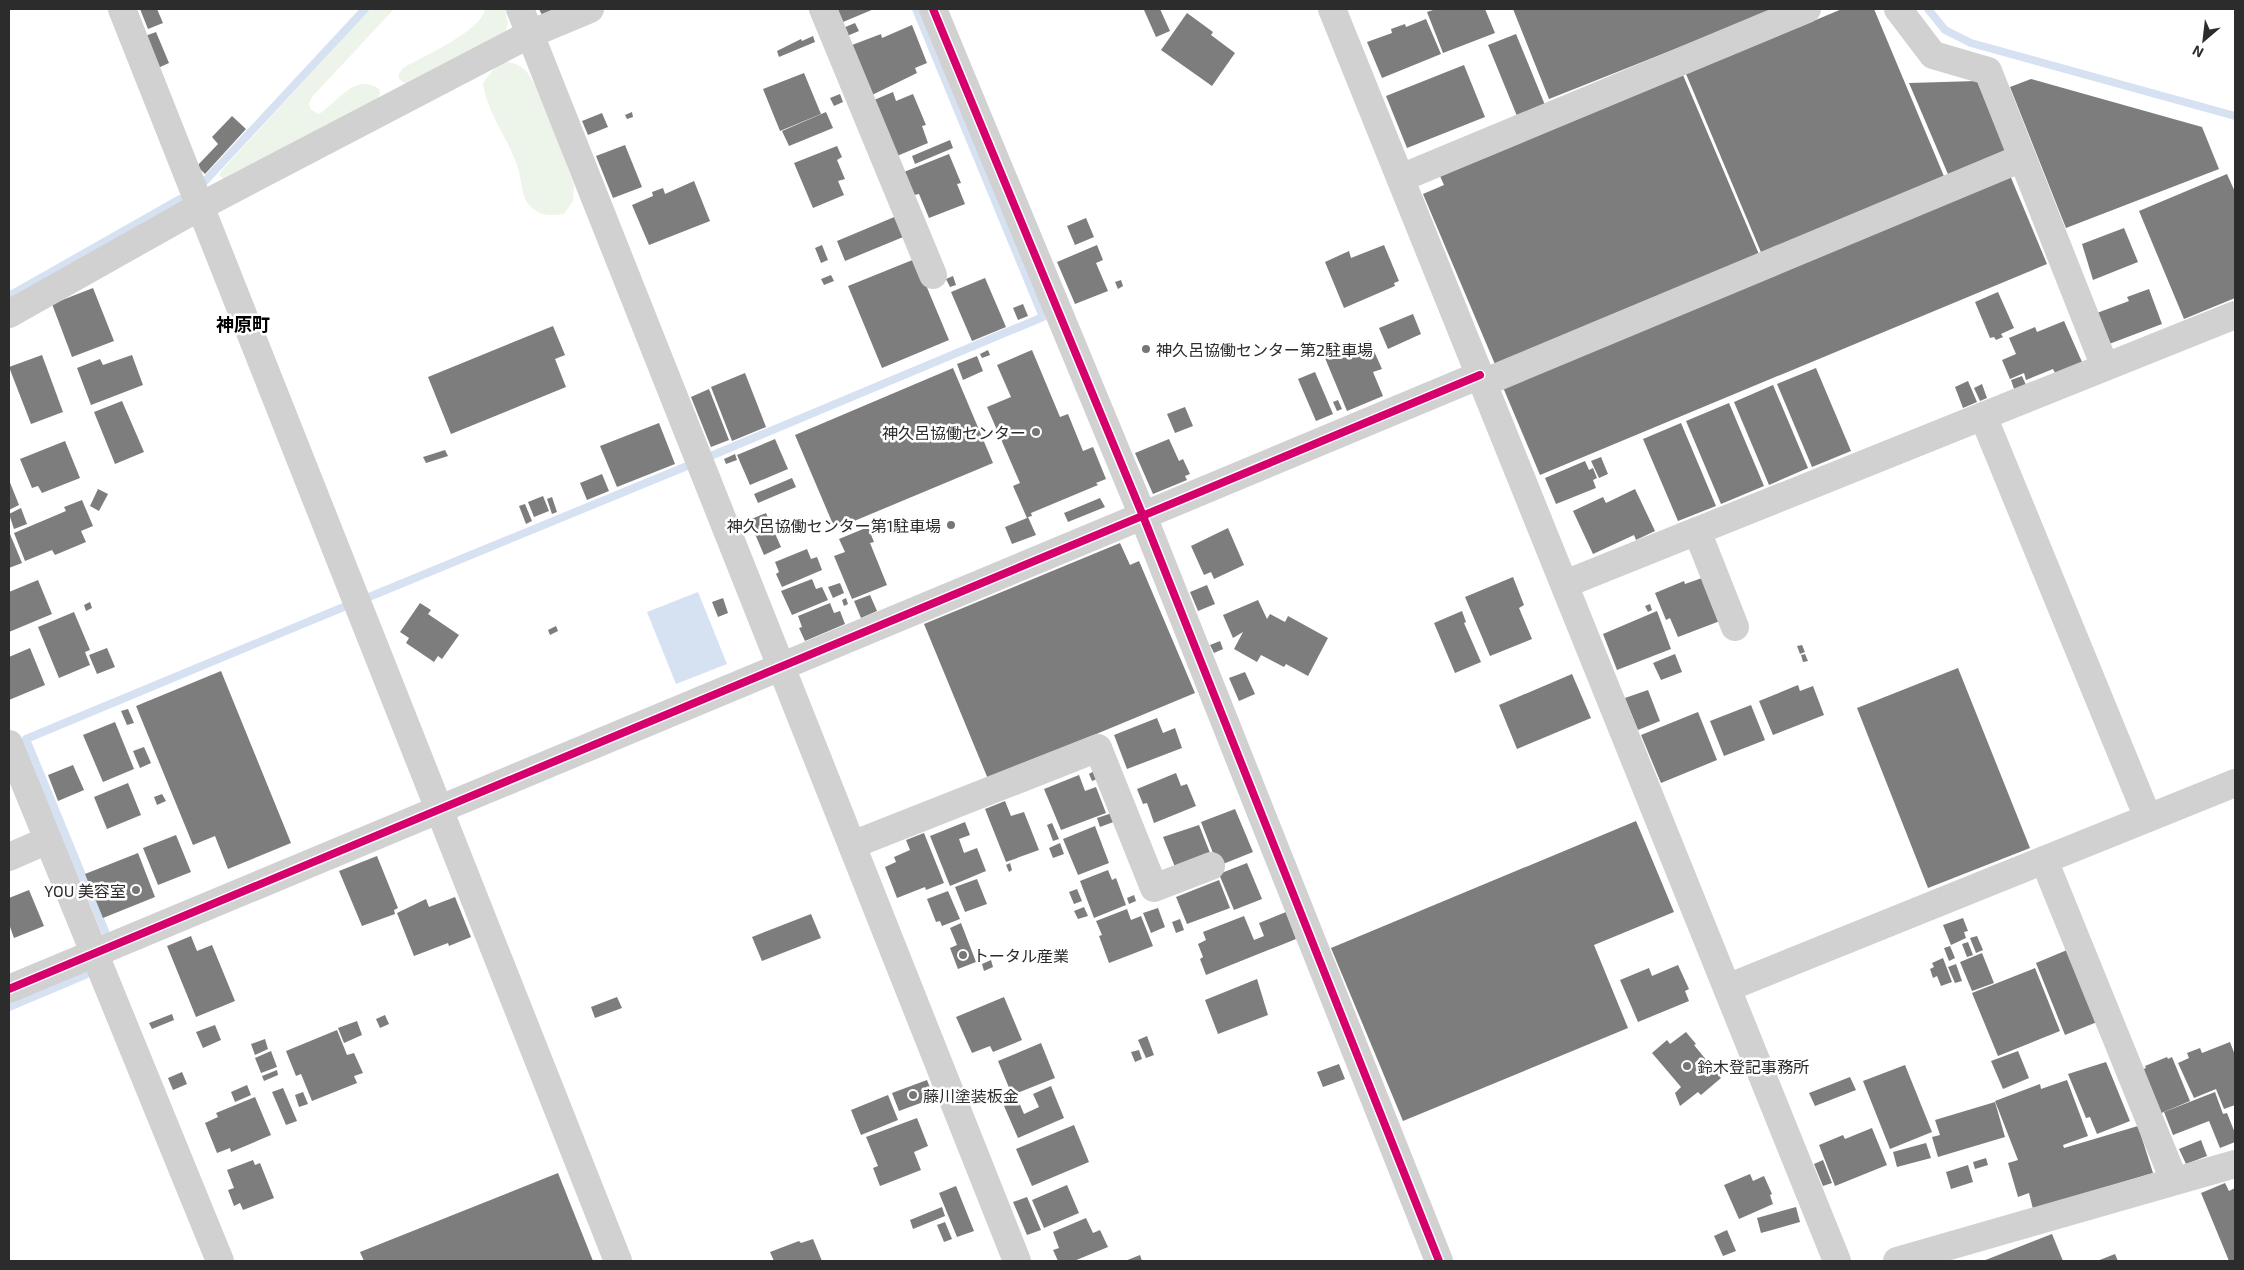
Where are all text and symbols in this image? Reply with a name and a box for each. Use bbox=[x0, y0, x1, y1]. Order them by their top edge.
north arrow bbox=[2179, 15, 2229, 65]
text: N bbox=[2189, 42, 2206, 62]
district label: 神原町 bbox=[216, 313, 270, 335]
place label: 神久呂協働センター第2駐車場 bbox=[1156, 340, 1373, 359]
marker: 神久呂協働センター第2駐車場 bbox=[1140, 343, 1152, 355]
place label: 神久呂協働センター bbox=[882, 423, 1026, 442]
marker: 神久呂協働センター bbox=[1030, 426, 1042, 438]
place label: 神久呂協働センター第1駐車場 bbox=[727, 516, 941, 535]
marker: 神久呂協働センター第1駐車場 bbox=[945, 519, 957, 531]
place label: YOU 美容室 bbox=[44, 881, 126, 900]
marker: YOU 美容室 bbox=[130, 884, 142, 896]
place label: トータル産業 bbox=[973, 946, 1069, 965]
marker: トータル産業 bbox=[957, 949, 969, 961]
place label: 鈴木登記事務所 bbox=[1697, 1057, 1809, 1076]
marker: 鈴木登記事務所 bbox=[1681, 1060, 1693, 1072]
place label: 藤川塗装板金 bbox=[923, 1086, 1019, 1105]
marker: 藤川塗装板金 bbox=[907, 1089, 919, 1101]

